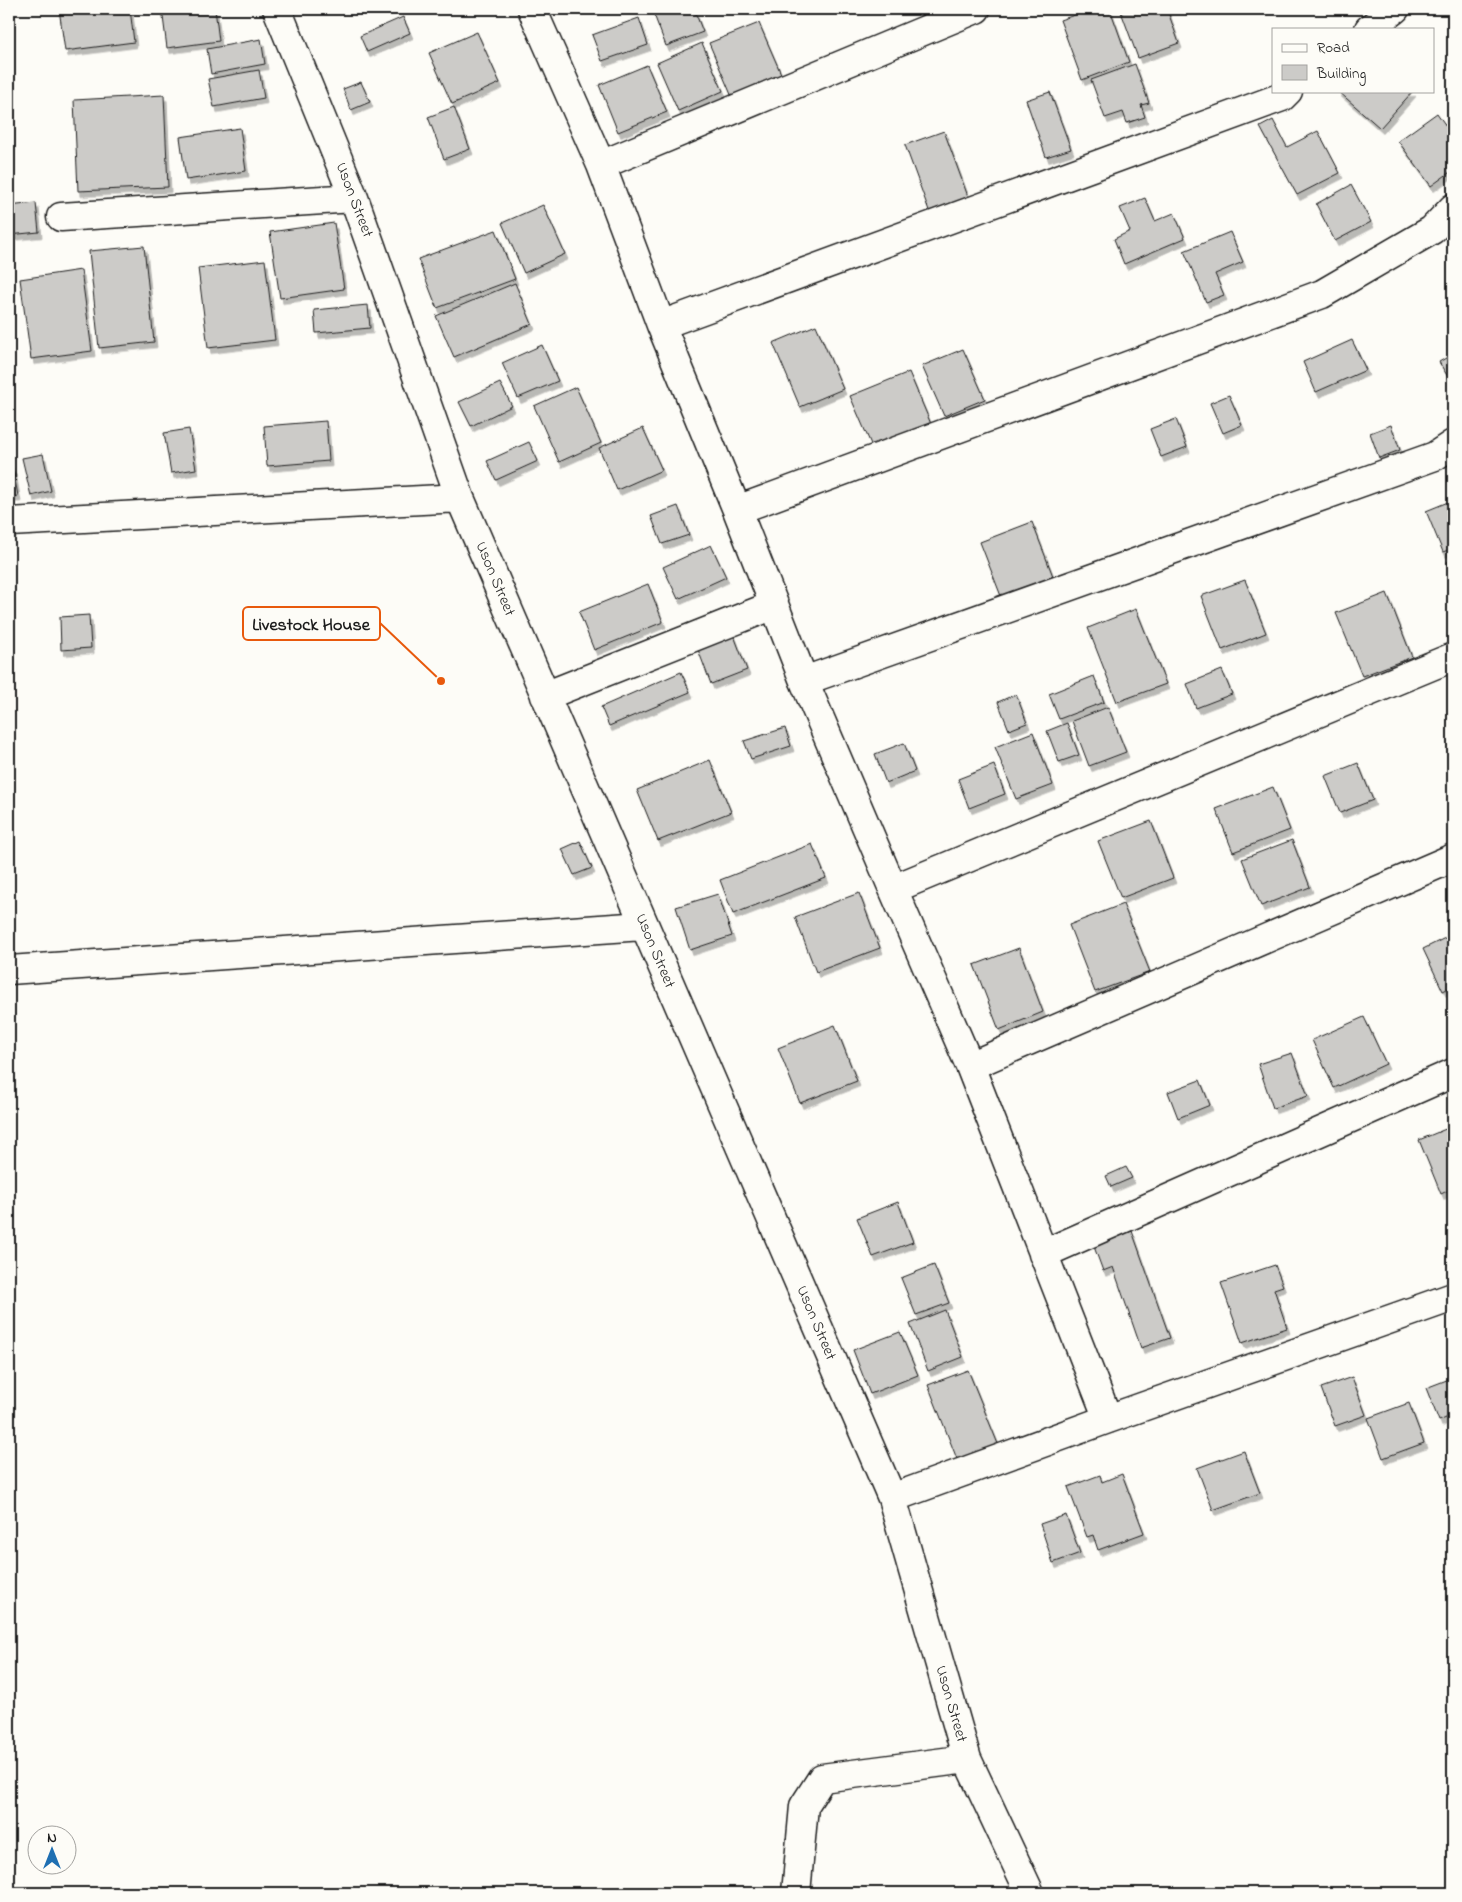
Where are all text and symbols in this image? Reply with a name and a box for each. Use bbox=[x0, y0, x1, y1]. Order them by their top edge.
legend bbox=[1272, 28, 1434, 92]
text: Road bbox=[1317, 37, 1350, 59]
text: Building bbox=[1316, 63, 1366, 86]
street label: Uson Street bbox=[329, 159, 380, 242]
street label: Uson Street bbox=[469, 538, 522, 621]
callout: Livestock House bbox=[243, 607, 380, 640]
text: Livestock House bbox=[252, 613, 371, 639]
street label: Uson Street bbox=[629, 910, 682, 993]
street label: Uson Street bbox=[790, 1282, 843, 1365]
street label: Uson Street bbox=[929, 1663, 974, 1746]
north arrow bbox=[28, 1824, 78, 1874]
text: N bbox=[47, 1828, 57, 1849]

